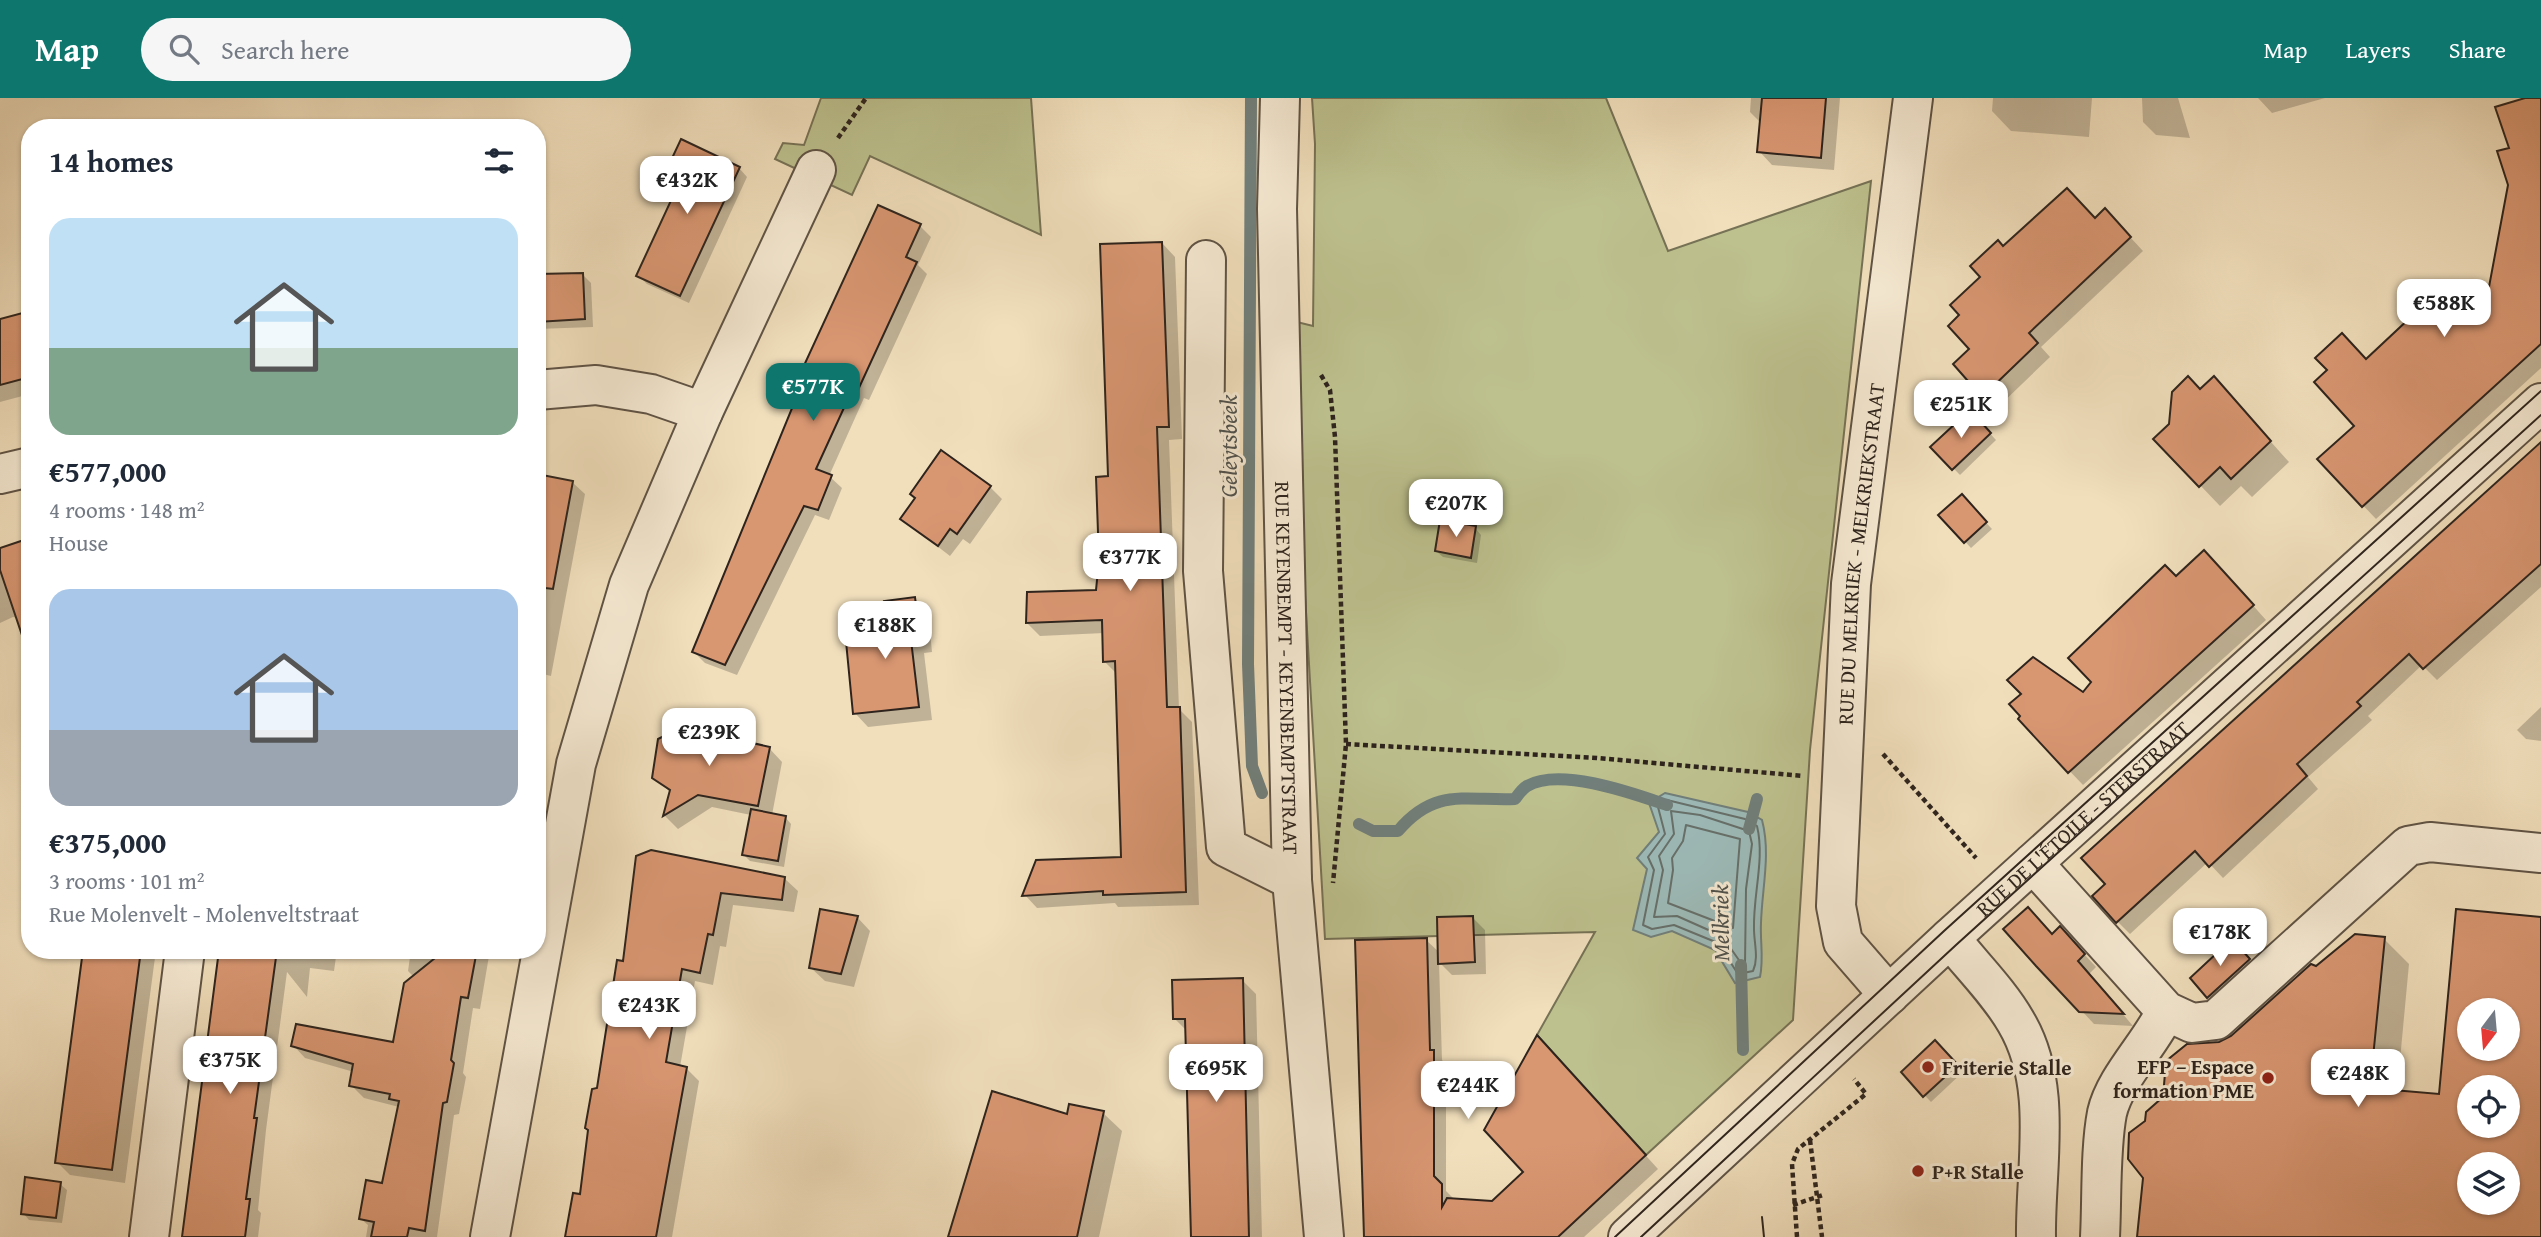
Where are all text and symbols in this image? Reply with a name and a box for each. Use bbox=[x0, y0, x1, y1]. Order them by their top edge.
search box bbox=[141, 18, 631, 81]
text: Map bbox=[35, 25, 99, 73]
icon: search bbox=[165, 30, 203, 68]
text: Search here bbox=[221, 30, 349, 69]
text: Map bbox=[2264, 32, 2307, 67]
text: Layers bbox=[2345, 32, 2411, 67]
text: Share bbox=[2449, 32, 2506, 67]
text: 14 homes bbox=[49, 139, 174, 183]
icon: filters bbox=[480, 142, 518, 180]
pin: €432K bbox=[638, 156, 736, 216]
text: €432K bbox=[656, 162, 718, 195]
icon: home bbox=[221, 264, 347, 390]
pin: €588K bbox=[2395, 280, 2493, 339]
text: €588K bbox=[2413, 285, 2475, 318]
pin: €577K bbox=[764, 364, 862, 423]
text: €577K bbox=[782, 369, 844, 402]
pin: €251K bbox=[1912, 380, 2010, 440]
street label: RUE DU MELKRIEK - MELKRIEKSTRAAT bbox=[1829, 381, 1892, 726]
text: €251K bbox=[1930, 386, 1992, 419]
water label: Geleytsbeek bbox=[1212, 394, 1245, 497]
text: €577,000 bbox=[49, 449, 166, 493]
pin: €207K bbox=[1407, 480, 1505, 539]
street label: RUE KEYENBEMPT - KEYENBEMPTSTRAAT bbox=[1268, 481, 1307, 855]
text: €207K bbox=[1425, 485, 1487, 518]
text: 4 rooms · 148 m² bbox=[49, 493, 204, 526]
text: House bbox=[49, 526, 108, 559]
pin: €377K bbox=[1081, 533, 1179, 593]
text: €377K bbox=[1099, 539, 1161, 572]
pin: €188K bbox=[836, 602, 934, 661]
text: €188K bbox=[854, 607, 916, 640]
icon: home bbox=[221, 635, 347, 761]
pin: €239K bbox=[660, 708, 758, 768]
street label: RUE DE L'ÉTOILE - STERSTRAAT bbox=[1969, 713, 2196, 923]
text: €239K bbox=[678, 714, 740, 747]
text: €375,000 bbox=[49, 820, 166, 864]
text: 3 rooms · 101 m² bbox=[49, 864, 204, 897]
water label: Melkriek bbox=[1703, 884, 1737, 962]
text: Rue Molenvelt - Molenveltstraat bbox=[49, 897, 359, 930]
pin: €178K bbox=[2171, 908, 2269, 968]
text: €178K bbox=[2189, 914, 2251, 947]
pin: €243K bbox=[600, 982, 698, 1041]
text: €243K bbox=[618, 987, 680, 1020]
north arrow bbox=[2457, 998, 2520, 1060]
map controls bbox=[2457, 998, 2520, 1215]
pin: €375K bbox=[181, 1037, 279, 1096]
text: €375K bbox=[199, 1042, 261, 1075]
pin: €695K bbox=[1167, 1044, 1265, 1104]
pin: €248K bbox=[2309, 1049, 2407, 1109]
text: €695K bbox=[1185, 1050, 1247, 1083]
place label: EFP – Espace formation PME bbox=[2113, 1051, 2254, 1106]
place label: Friterie Stalle bbox=[1942, 1052, 2071, 1083]
text: €248K bbox=[2327, 1055, 2389, 1088]
marker: Friterie Stalle bbox=[1920, 1059, 1936, 1075]
pin: €244K bbox=[1419, 1062, 1517, 1121]
text: €244K bbox=[1437, 1067, 1499, 1100]
marker: EFP – Espace formation PME bbox=[2260, 1070, 2276, 1086]
button: locate bbox=[2457, 1075, 2520, 1138]
button: layers bbox=[2457, 1152, 2520, 1215]
place label: P+R Stalle bbox=[1932, 1156, 2024, 1187]
marker: P+R Stalle bbox=[1910, 1163, 1926, 1179]

